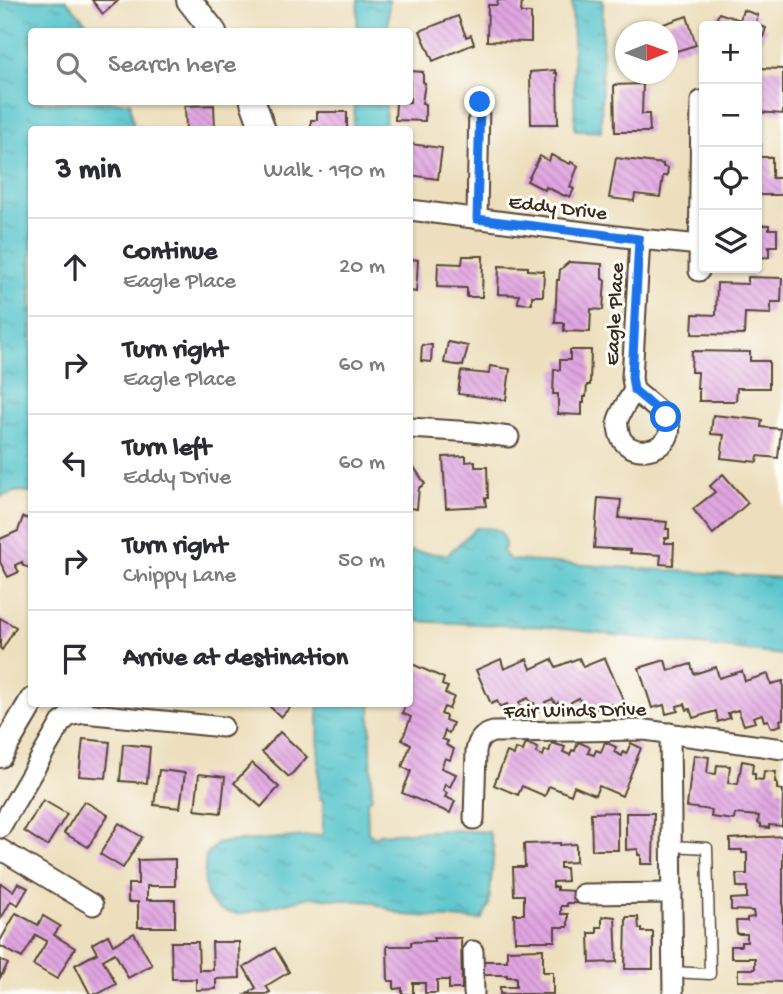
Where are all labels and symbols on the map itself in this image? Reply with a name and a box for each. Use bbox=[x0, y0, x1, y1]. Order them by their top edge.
north arrow bbox=[615, 21, 678, 84]
route end bbox=[464, 86, 495, 117]
street label: Eddy Drive bbox=[507, 191, 609, 228]
street label: Eagle Place bbox=[601, 261, 632, 366]
route start bbox=[650, 401, 681, 432]
street label: Fair Winds Drive bbox=[503, 699, 648, 726]

